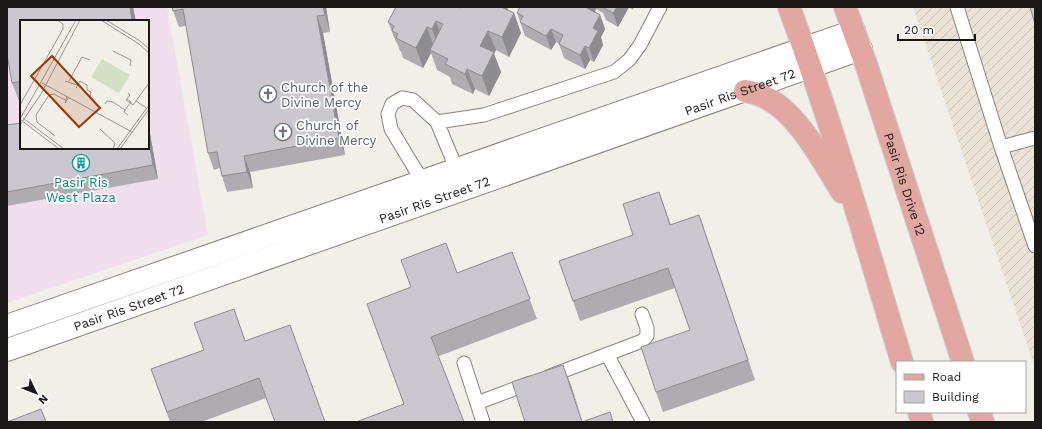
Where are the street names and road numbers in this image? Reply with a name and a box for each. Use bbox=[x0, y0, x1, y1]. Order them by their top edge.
street label: Pasir Ris Street 72 bbox=[682, 65, 797, 118]
street label: Pasir Ris Drive 12 bbox=[881, 131, 929, 238]
street label: Pasir Ris Street 72 bbox=[377, 173, 492, 226]
street label: Pasir Ris Street 72 bbox=[71, 281, 186, 334]

